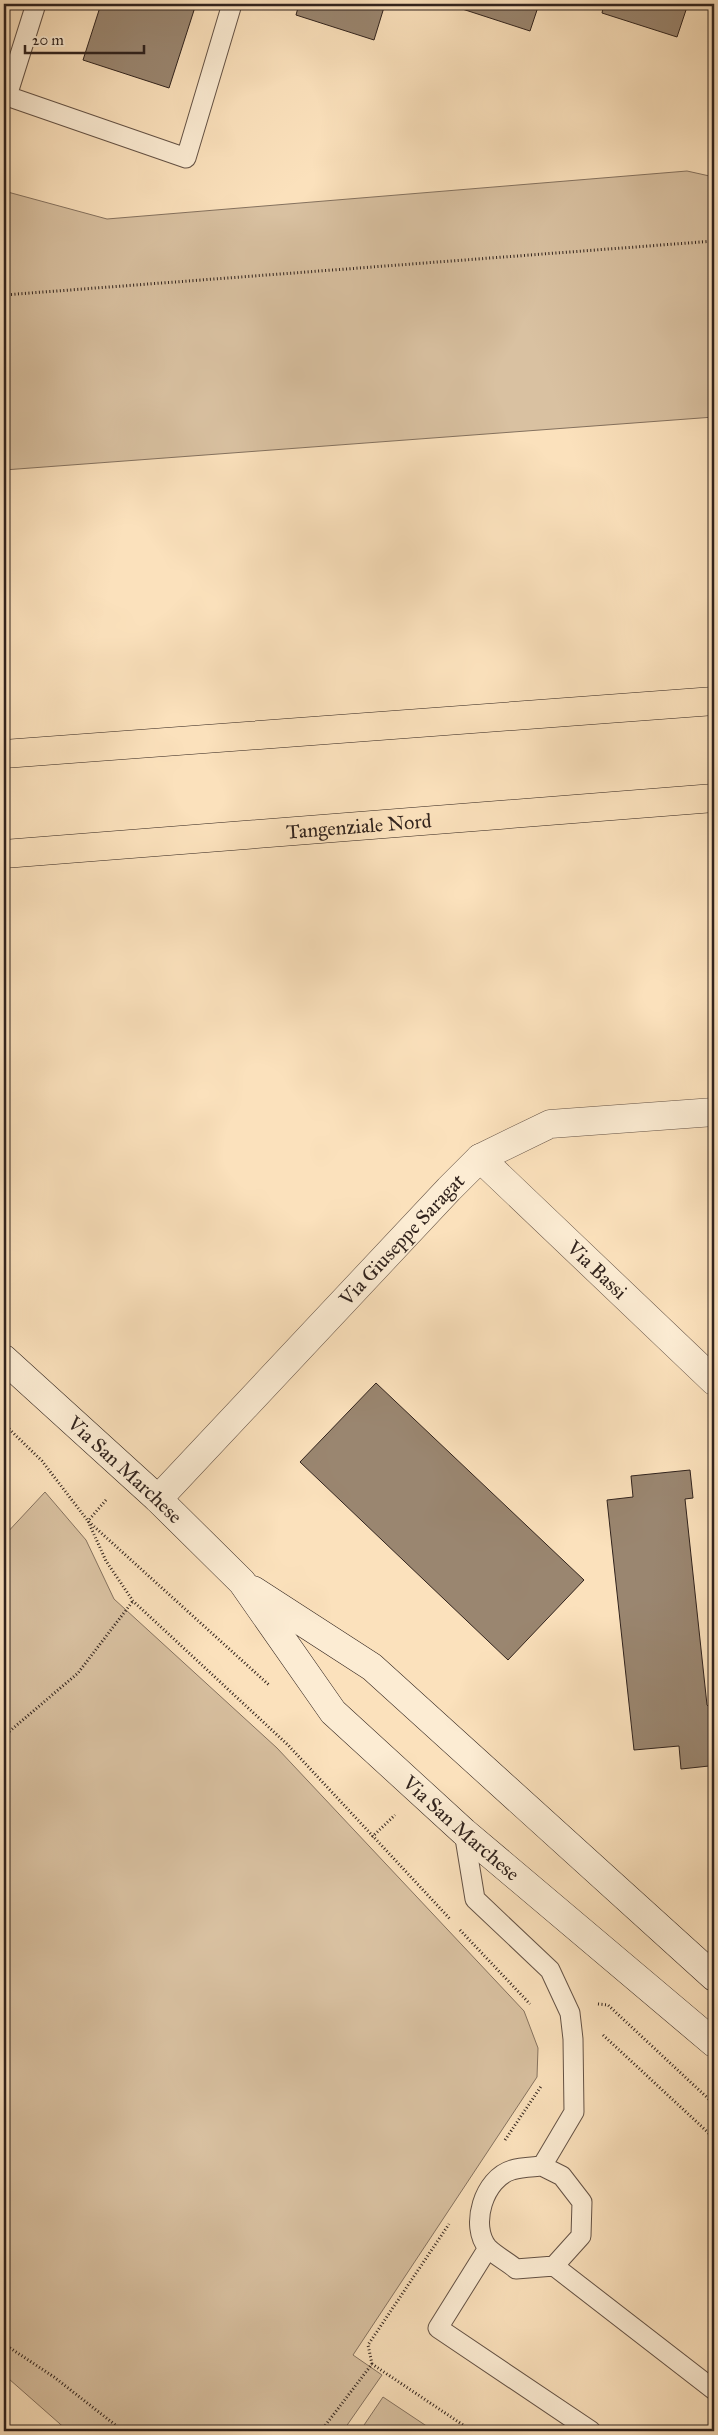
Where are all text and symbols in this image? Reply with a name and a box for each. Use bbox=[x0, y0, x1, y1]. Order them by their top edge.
scale bar bbox=[25, 22, 144, 54]
text: 20 m bbox=[32, 31, 64, 49]
street label: Tangenziale Nord bbox=[285, 808, 432, 844]
street label: Via Giuseppe Saragat bbox=[333, 1169, 469, 1311]
street label: Via Bassi bbox=[562, 1235, 633, 1304]
street label: Via San Marchese bbox=[62, 1410, 187, 1528]
street label: Via San Marchese bbox=[397, 1770, 525, 1886]

